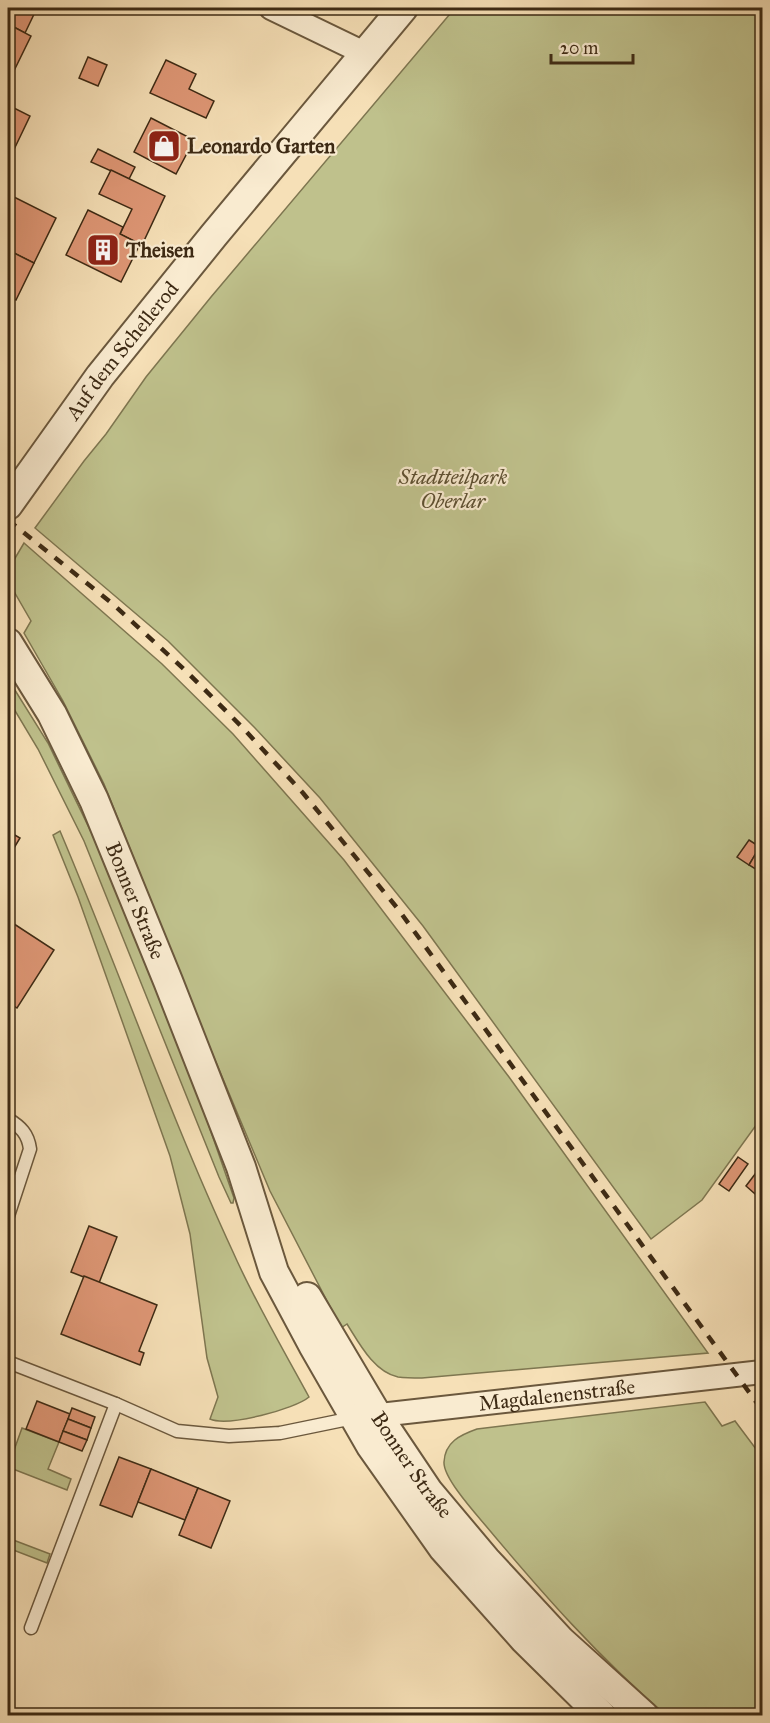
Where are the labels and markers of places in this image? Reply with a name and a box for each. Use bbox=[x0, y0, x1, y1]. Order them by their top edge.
shop icon: Leonardo Garten bbox=[146, 128, 182, 164]
place label: Leonardo Garten bbox=[187, 133, 336, 159]
building icon: Theisen bbox=[85, 232, 121, 268]
place label: Theisen bbox=[125, 237, 195, 263]

